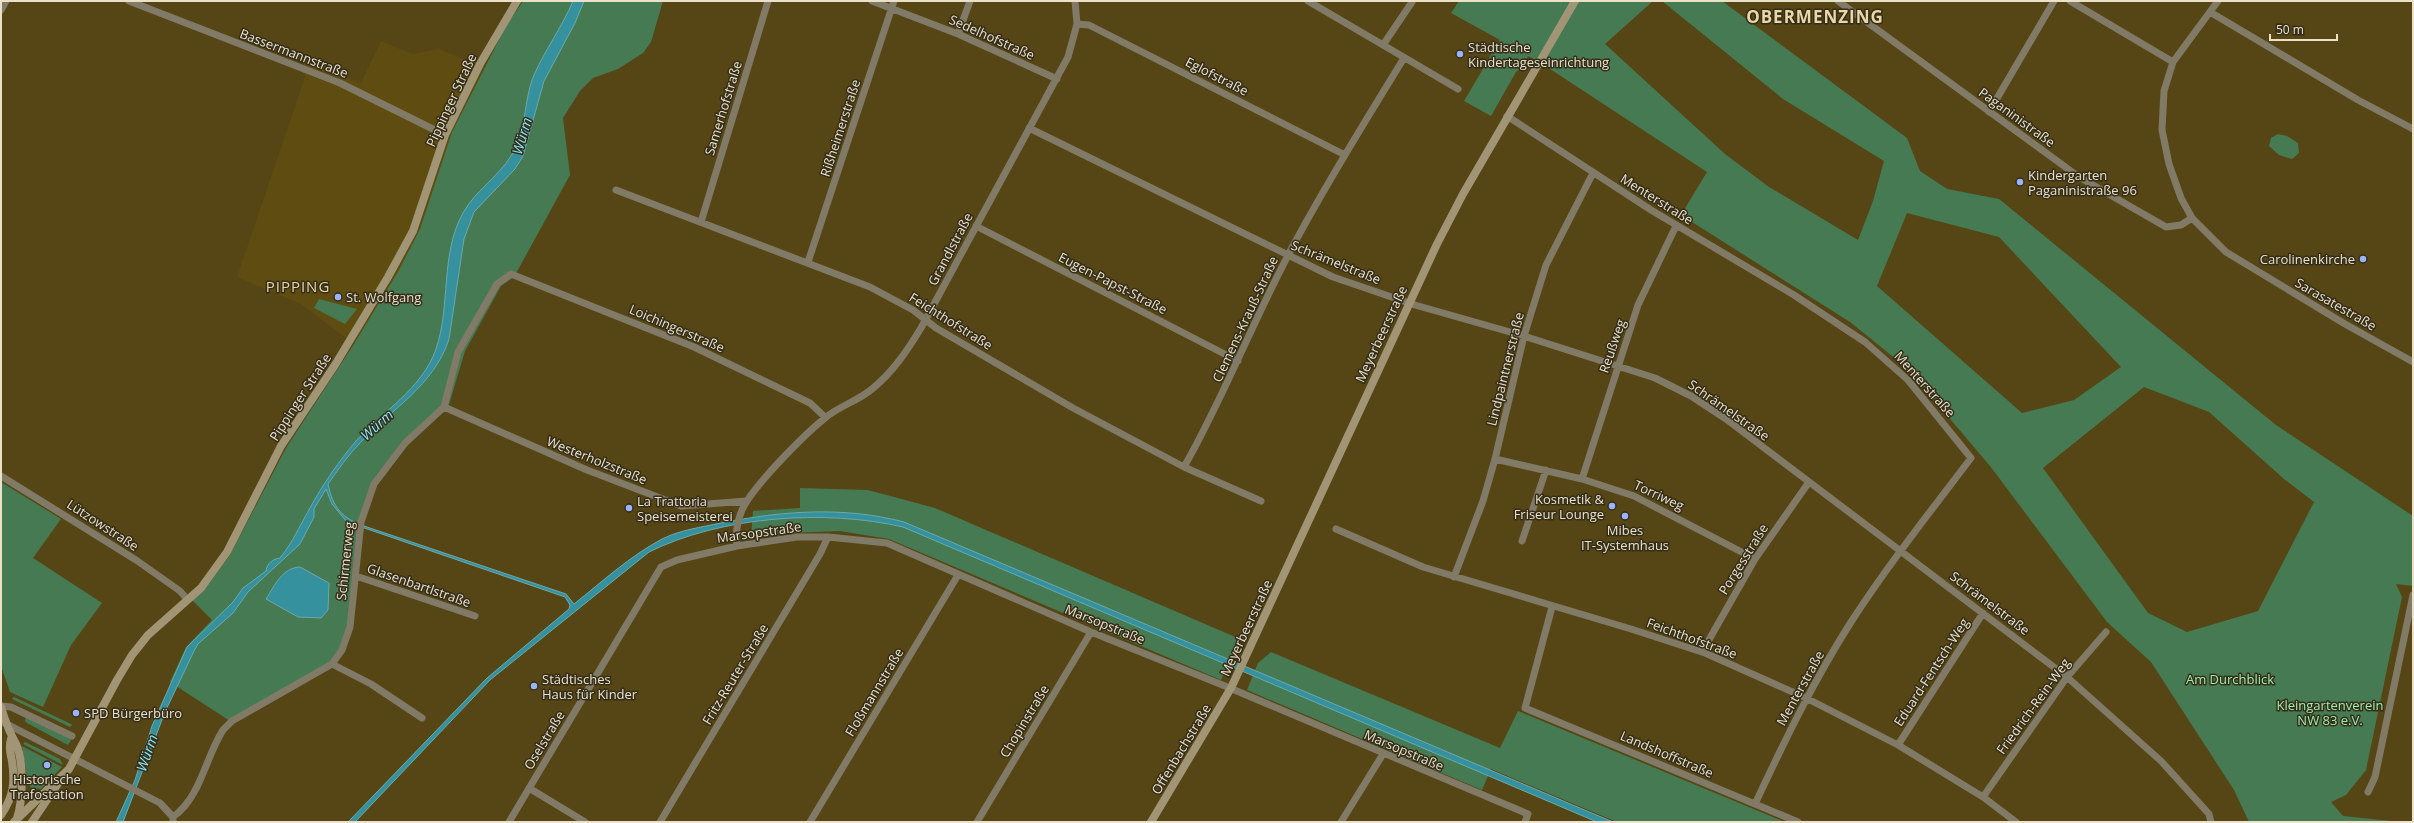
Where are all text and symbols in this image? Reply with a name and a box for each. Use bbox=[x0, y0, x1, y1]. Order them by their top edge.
district label: OBERMENZING bbox=[1746, 5, 1884, 28]
street label: Sedelhofstraße bbox=[946, 10, 1038, 64]
scale bar bbox=[2270, 16, 2337, 42]
text: 50 m bbox=[2276, 21, 2304, 38]
street label: Bassermannstraße bbox=[237, 24, 351, 82]
place label: Städtische Kindertageseinrichtung bbox=[1468, 38, 1609, 71]
marker: Städtische Kindertageseinrichtung bbox=[1455, 49, 1465, 59]
street label: Pippinger Straße bbox=[421, 50, 481, 150]
street label: Eglofstraße bbox=[1182, 52, 1252, 100]
street label: Samerhofstraße bbox=[700, 59, 746, 157]
street label: Rißheimerstraße bbox=[816, 77, 864, 179]
street label: Paganinistraße bbox=[1975, 83, 2059, 151]
water label: Würm bbox=[507, 115, 536, 157]
place label: Kindergarten Paganinistraße 96 bbox=[2028, 166, 2137, 199]
street label: Menterstraße bbox=[1617, 169, 1697, 229]
marker: Kindergarten Paganinistraße 96 bbox=[2015, 177, 2025, 187]
street label: Grandlstraße bbox=[923, 209, 977, 289]
street label: Schrämelstraße bbox=[1288, 236, 1384, 288]
street label: Eugen-Papst-Straße bbox=[1056, 248, 1170, 318]
place label: Carolinenkirche bbox=[2260, 250, 2355, 268]
street label: Clemens-Krauß-Straße bbox=[1208, 253, 1282, 385]
marker: Carolinenkirche bbox=[2358, 254, 2368, 264]
street label: Sarasatestraße bbox=[2292, 273, 2380, 335]
district label: PIPPING bbox=[266, 276, 330, 296]
street label: Meyerbeerstraße bbox=[1351, 283, 1411, 385]
place label: St. Wolfgang bbox=[346, 288, 421, 306]
street label: Feichthofstraße bbox=[906, 288, 996, 354]
marker: St. Wolfgang bbox=[333, 292, 343, 302]
street label: Loichingerstraße bbox=[627, 300, 727, 356]
street label: Lindpaintnerstraße bbox=[1482, 310, 1528, 428]
street label: Reußweg bbox=[1594, 317, 1630, 375]
street label: Menterstraße bbox=[1891, 347, 1959, 421]
street label: Pippinger Straße bbox=[265, 350, 335, 444]
street label: Schrämelstraße bbox=[1685, 375, 1773, 445]
water label: Würm bbox=[356, 405, 397, 444]
street label: Westerholzstraße bbox=[544, 432, 650, 488]
street label: Torriweg bbox=[1631, 476, 1687, 514]
place label: Kosmetik & Friseur Lounge bbox=[1514, 490, 1605, 523]
place label: La Trattoria Speisemeisterei bbox=[637, 492, 733, 525]
street label: Lützowstraße bbox=[64, 495, 142, 555]
marker: Kosmetik & Friseur Lounge bbox=[1607, 501, 1617, 511]
marker: La Trattoria Speisemeisterei bbox=[624, 503, 634, 513]
marker: Mibes IT-Systemhaus bbox=[1620, 511, 1630, 521]
street label: Marsopstraße bbox=[716, 517, 802, 547]
street label: Porgesstraße bbox=[1714, 520, 1772, 598]
street label: Schirmerweg bbox=[332, 521, 358, 601]
place label: Mibes IT-Systemhaus bbox=[1581, 521, 1669, 554]
street label: Glasenbartlstraße bbox=[365, 559, 473, 611]
street label: Schrämelstraße bbox=[1947, 567, 2033, 639]
street label: Meyerbeerstraße bbox=[1216, 577, 1276, 679]
street label: Marsopstraße bbox=[1062, 600, 1148, 648]
street label: Feichthofstraße bbox=[1644, 613, 1740, 663]
street label: Eduard-Fentsch-Weg bbox=[1889, 615, 1973, 729]
street label: Fritz-Reuter-Straße bbox=[698, 620, 772, 728]
street label: Floßmannstraße bbox=[841, 645, 907, 739]
street label: Menterstraße bbox=[1772, 647, 1828, 729]
street label: Friedrich-Rein-Weg bbox=[1992, 654, 2074, 758]
place label: Städtisches Haus für Kinder bbox=[542, 670, 638, 703]
park label: Am Durchblick bbox=[2186, 670, 2274, 688]
marker: Städtisches Haus für Kinder bbox=[529, 681, 539, 691]
street label: Chopinstraße bbox=[995, 681, 1053, 761]
park label: Kleingartenverein NW 83 e.V. bbox=[2277, 696, 2383, 729]
street label: Offenbachstraße bbox=[1147, 701, 1215, 797]
place label: SPD Bürgerbüro bbox=[84, 704, 182, 722]
street label: Oselstraße bbox=[519, 707, 569, 773]
marker: SPD Bürgerbüro bbox=[71, 708, 81, 718]
street label: Marsopstraße bbox=[1361, 725, 1447, 775]
street label: Landshoffstraße bbox=[1618, 726, 1716, 782]
water label: Würm bbox=[131, 732, 162, 774]
marker: Historische Trafostation bbox=[42, 760, 52, 770]
place label: Historische Trafostation bbox=[10, 770, 84, 803]

